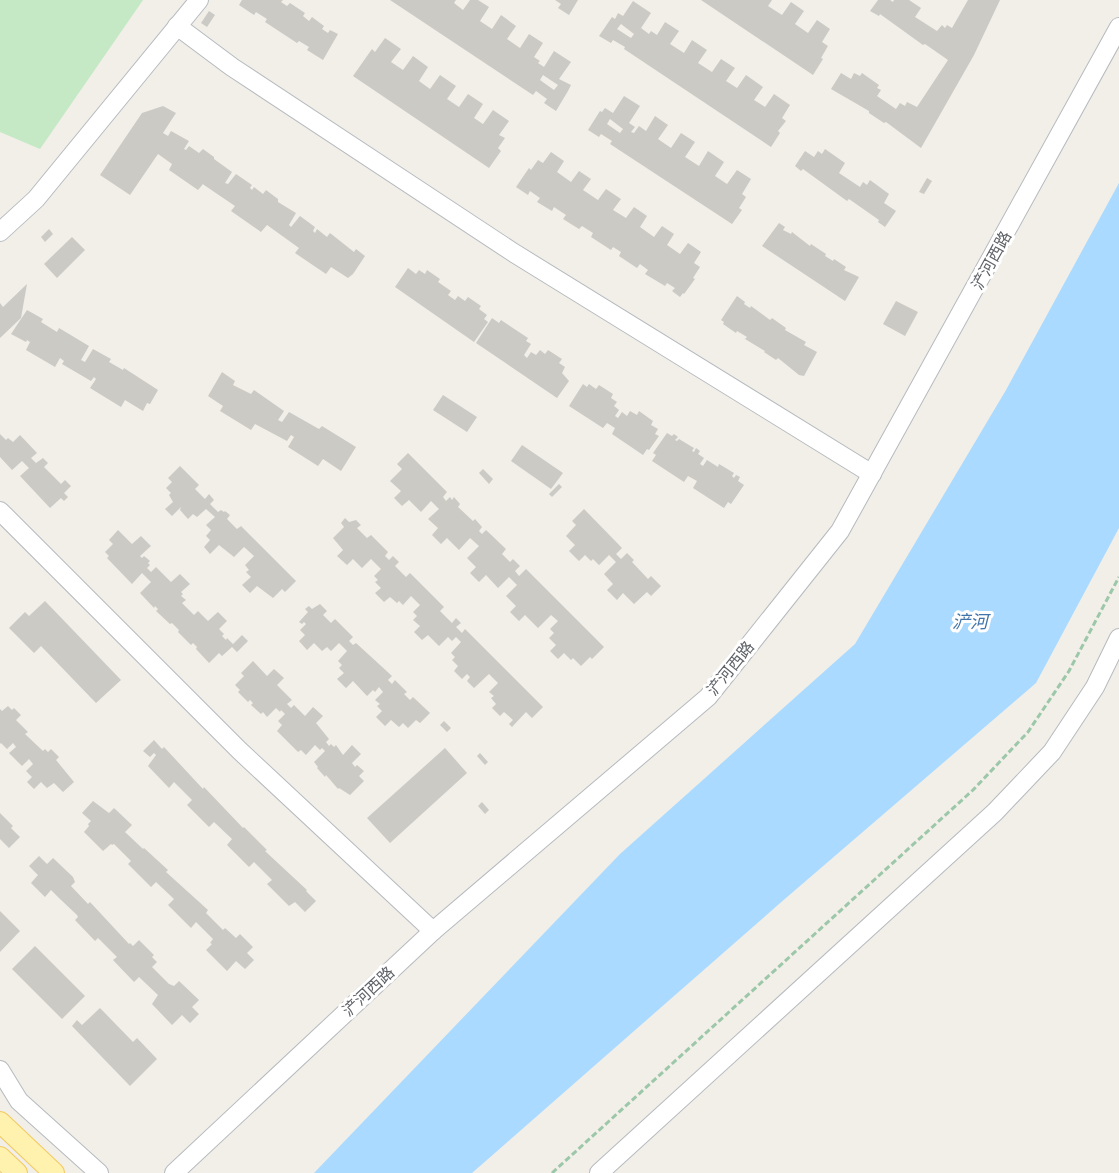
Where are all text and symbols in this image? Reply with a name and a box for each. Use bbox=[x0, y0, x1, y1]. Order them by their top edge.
street label: 浐河西路 bbox=[968, 228, 1015, 293]
water label: 浐河 bbox=[952, 611, 991, 632]
street label: 浐河西路 bbox=[703, 637, 758, 699]
street label: 浐河西路 bbox=[338, 963, 398, 1020]

